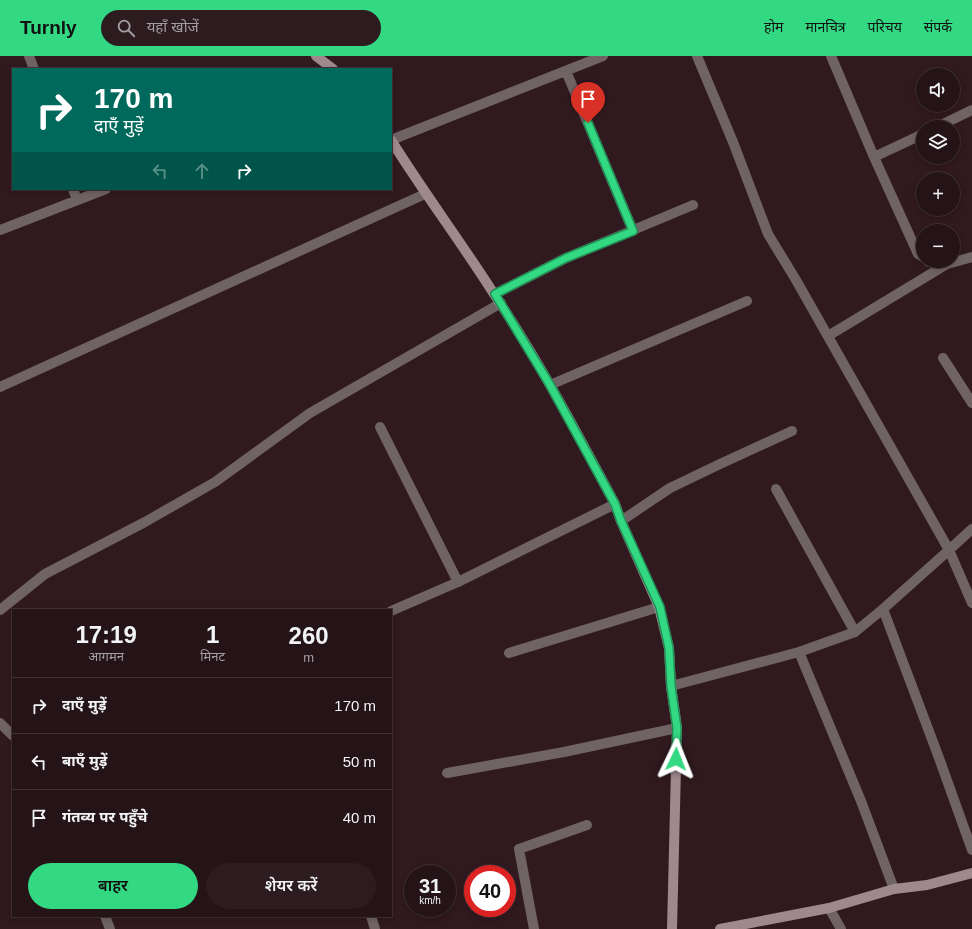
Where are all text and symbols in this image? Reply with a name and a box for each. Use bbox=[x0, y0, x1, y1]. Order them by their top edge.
search box bbox=[101, 10, 381, 46]
text: Turnly bbox=[20, 17, 77, 38]
icon: search bbox=[115, 17, 137, 39]
text: यहाँ खोजें bbox=[147, 18, 199, 35]
text: होम bbox=[764, 19, 783, 35]
text: मानचित्र bbox=[805, 19, 846, 35]
text: परिचय bbox=[868, 19, 902, 35]
text: संपर्क bbox=[924, 19, 952, 35]
map controls bbox=[916, 68, 960, 268]
button: sound bbox=[916, 68, 960, 112]
pin bbox=[571, 82, 605, 123]
text: 170 m bbox=[94, 83, 173, 114]
icon: right bbox=[28, 84, 80, 136]
icon: arrive bbox=[577, 88, 599, 110]
text: दाएँ मुड़ें bbox=[94, 116, 144, 136]
button: layers bbox=[916, 120, 960, 164]
icon: left bbox=[149, 160, 171, 182]
icon: ahead bbox=[191, 160, 213, 182]
icon: right bbox=[233, 160, 255, 182]
button: + bbox=[916, 172, 960, 216]
button: − bbox=[916, 224, 960, 268]
text: 17:19 bbox=[75, 621, 137, 648]
text: 1 bbox=[206, 621, 219, 648]
text: 260 bbox=[289, 622, 329, 649]
text: आगमन bbox=[88, 649, 124, 664]
text: मिनट bbox=[200, 649, 225, 664]
text: m bbox=[303, 650, 314, 665]
icon: right bbox=[28, 695, 50, 717]
text: दाएँ मुड़ें bbox=[62, 696, 106, 713]
text: 170 m bbox=[334, 697, 376, 714]
position arrow bbox=[655, 738, 697, 780]
icon: left bbox=[28, 751, 50, 773]
text: बाएँ मुड़ें bbox=[62, 752, 107, 769]
text: 50 m bbox=[343, 753, 376, 770]
icon: arrive bbox=[28, 807, 50, 829]
text: गंतव्य पर पहुँचे bbox=[62, 808, 147, 825]
text: 40 m bbox=[343, 809, 376, 826]
button: बाहर bbox=[28, 863, 198, 909]
button: शेयर करें bbox=[206, 863, 376, 909]
speed limit sign: 40 bbox=[464, 865, 516, 917]
text: 31 bbox=[419, 875, 441, 897]
text: km/h bbox=[419, 895, 441, 906]

